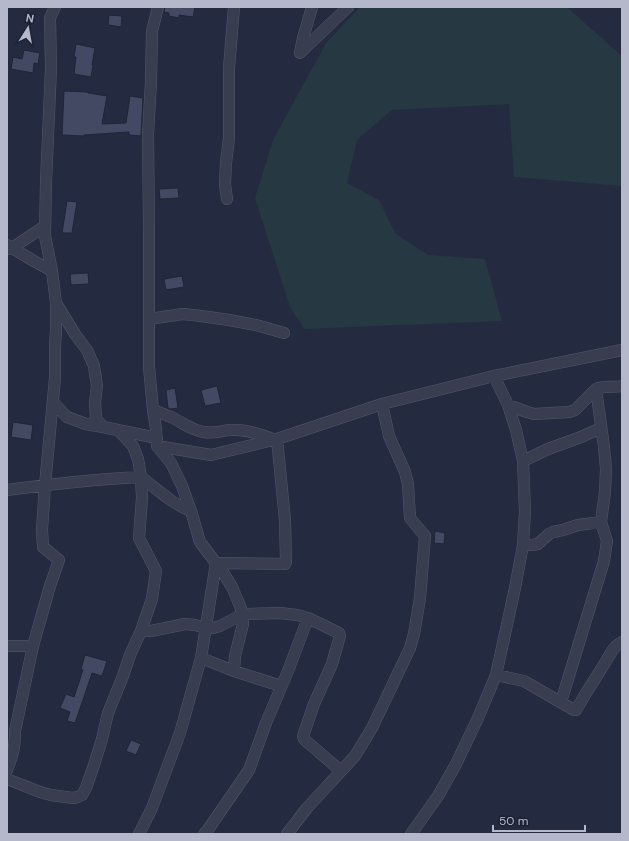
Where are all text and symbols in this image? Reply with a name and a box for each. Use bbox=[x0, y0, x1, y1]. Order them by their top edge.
north arrow bbox=[8, 8, 48, 48]
text: N bbox=[25, 11, 35, 26]
scale bar bbox=[493, 807, 585, 833]
text: 50 m bbox=[499, 813, 528, 829]

